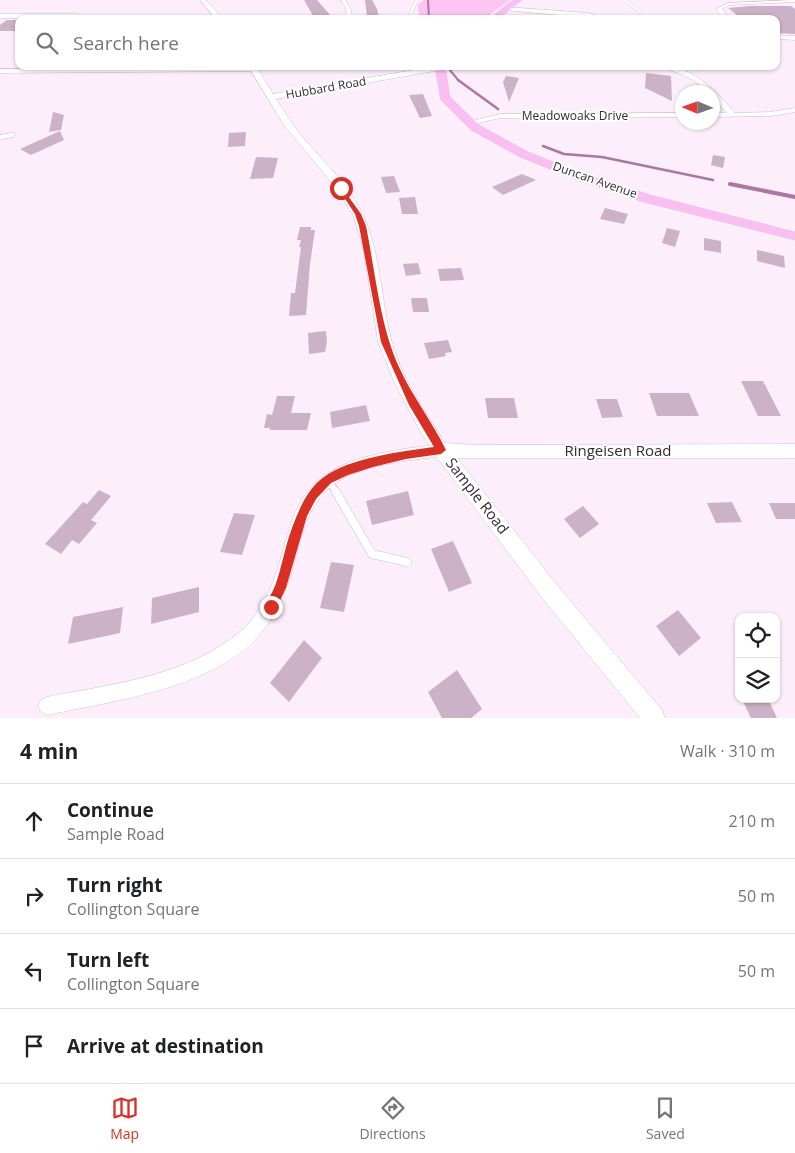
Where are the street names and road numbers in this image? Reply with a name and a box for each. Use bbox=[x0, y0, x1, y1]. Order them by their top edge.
street label: Hubbard Road bbox=[284, 72, 368, 103]
street label: Meadowoaks Drive bbox=[522, 107, 628, 124]
street label: Duncan Avenue bbox=[551, 157, 640, 202]
street label: Ringeisen Road bbox=[564, 440, 672, 460]
street label: Sample Road bbox=[442, 453, 514, 538]

